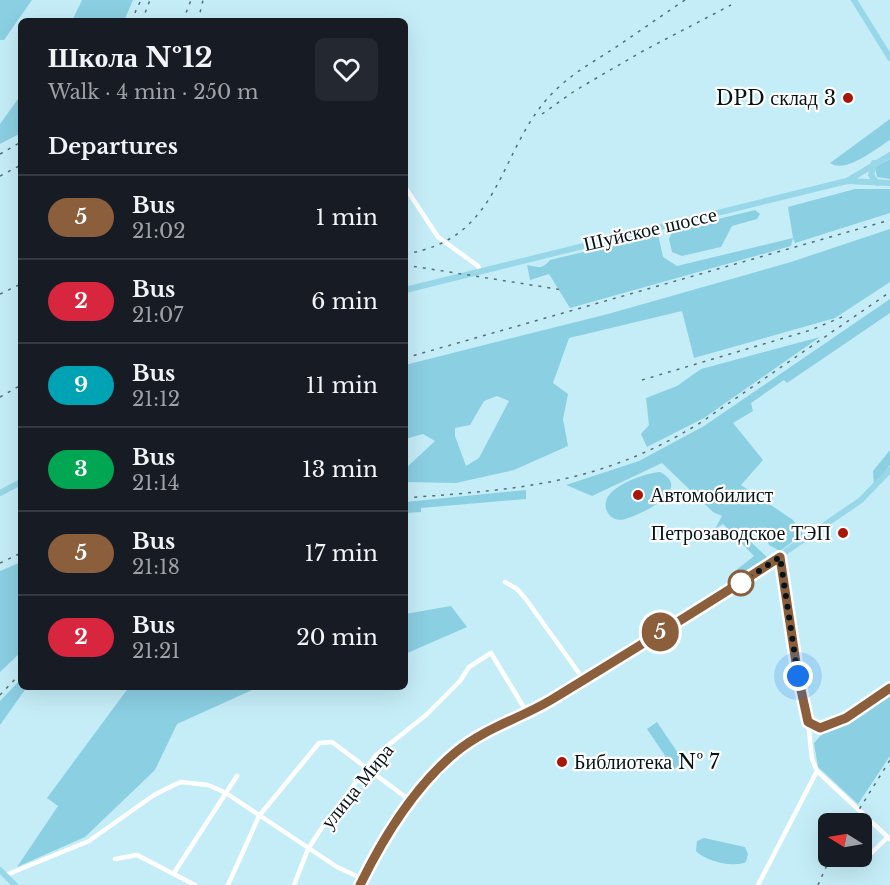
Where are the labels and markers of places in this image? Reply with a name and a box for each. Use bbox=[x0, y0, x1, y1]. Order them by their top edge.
place label: DPD склад 3 bbox=[716, 86, 836, 110]
marker: DPD склад 3 bbox=[841, 91, 855, 105]
place label: Автомобилист bbox=[650, 483, 774, 507]
marker: Автомобилист bbox=[631, 488, 645, 502]
place label: Петрозаводское ТЭП bbox=[651, 521, 831, 545]
marker: Петрозаводское ТЭП bbox=[836, 526, 850, 540]
unlabelled marker bbox=[728, 570, 754, 596]
place label: Библиотека № 7 bbox=[574, 750, 720, 774]
marker: Библиотека № 7 bbox=[555, 755, 569, 769]

